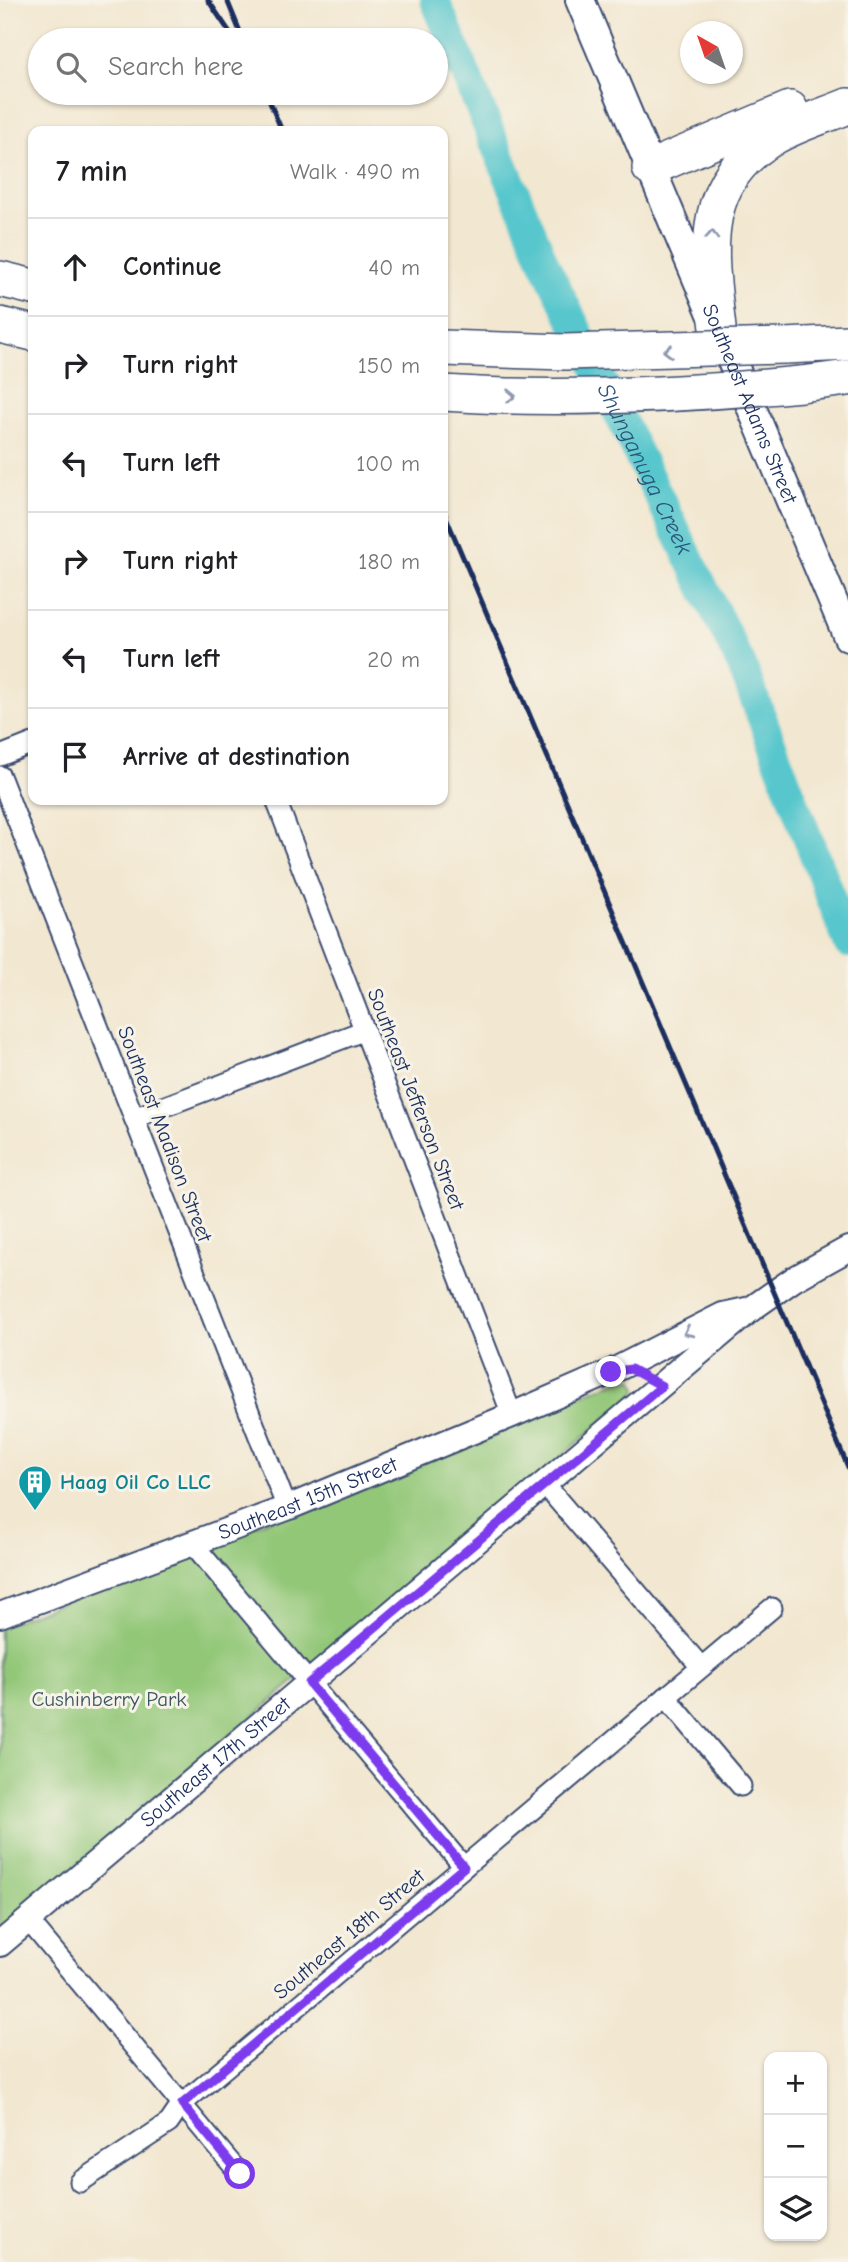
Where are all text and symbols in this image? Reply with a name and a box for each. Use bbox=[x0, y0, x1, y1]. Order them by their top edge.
north arrow bbox=[680, 21, 743, 84]
search box bbox=[28, 28, 448, 105]
icon: search bbox=[52, 48, 90, 86]
text: Search here bbox=[108, 52, 243, 82]
text: 7 min bbox=[56, 154, 128, 189]
text: Walk · 490 m bbox=[290, 158, 420, 185]
one-way arrow bbox=[704, 230, 719, 241]
icon: ahead bbox=[56, 248, 94, 286]
text: Continue bbox=[123, 252, 221, 282]
text: 40 m bbox=[368, 254, 420, 281]
street label: Southeast Adams Street bbox=[697, 301, 803, 508]
one-way arrow bbox=[662, 343, 673, 359]
icon: right bbox=[56, 346, 94, 384]
text: Turn right bbox=[123, 350, 237, 380]
text: 150 m bbox=[358, 352, 420, 379]
water label: Shunganuga Creek bbox=[592, 379, 699, 559]
one-way arrow bbox=[506, 388, 517, 404]
icon: left bbox=[56, 444, 94, 482]
text: Turn left bbox=[123, 448, 220, 478]
text: 100 m bbox=[356, 450, 420, 477]
icon: right bbox=[56, 542, 94, 580]
text: Turn right bbox=[123, 546, 237, 576]
text: 180 m bbox=[358, 548, 420, 575]
icon: left bbox=[56, 640, 94, 678]
text: Turn left bbox=[123, 644, 220, 674]
text: 20 m bbox=[367, 646, 420, 673]
icon: arrive bbox=[56, 738, 94, 776]
text: Arrive at destination bbox=[123, 742, 350, 772]
street label: Southeast Jefferson Street bbox=[363, 985, 470, 1214]
street label: Southeast Madison Street bbox=[113, 1023, 218, 1246]
one-way arrow bbox=[683, 1324, 695, 1338]
route end bbox=[595, 1356, 626, 1387]
street label: Southeast 15th Street bbox=[215, 1451, 402, 1545]
building icon: Haag Oil Co LLC bbox=[16, 1463, 54, 1512]
place label: Haag Oil Co LLC bbox=[60, 1470, 211, 1494]
park label: Cushinberry Park bbox=[31, 1687, 187, 1711]
street label: Southeast 17th Street bbox=[135, 1691, 296, 1832]
street label: Southeast 18th Street bbox=[269, 1863, 430, 2004]
map controls bbox=[764, 2052, 827, 2241]
button: + bbox=[764, 2052, 827, 2115]
button: − bbox=[764, 2115, 827, 2178]
route start bbox=[224, 2158, 255, 2189]
button: layers bbox=[764, 2178, 827, 2241]

